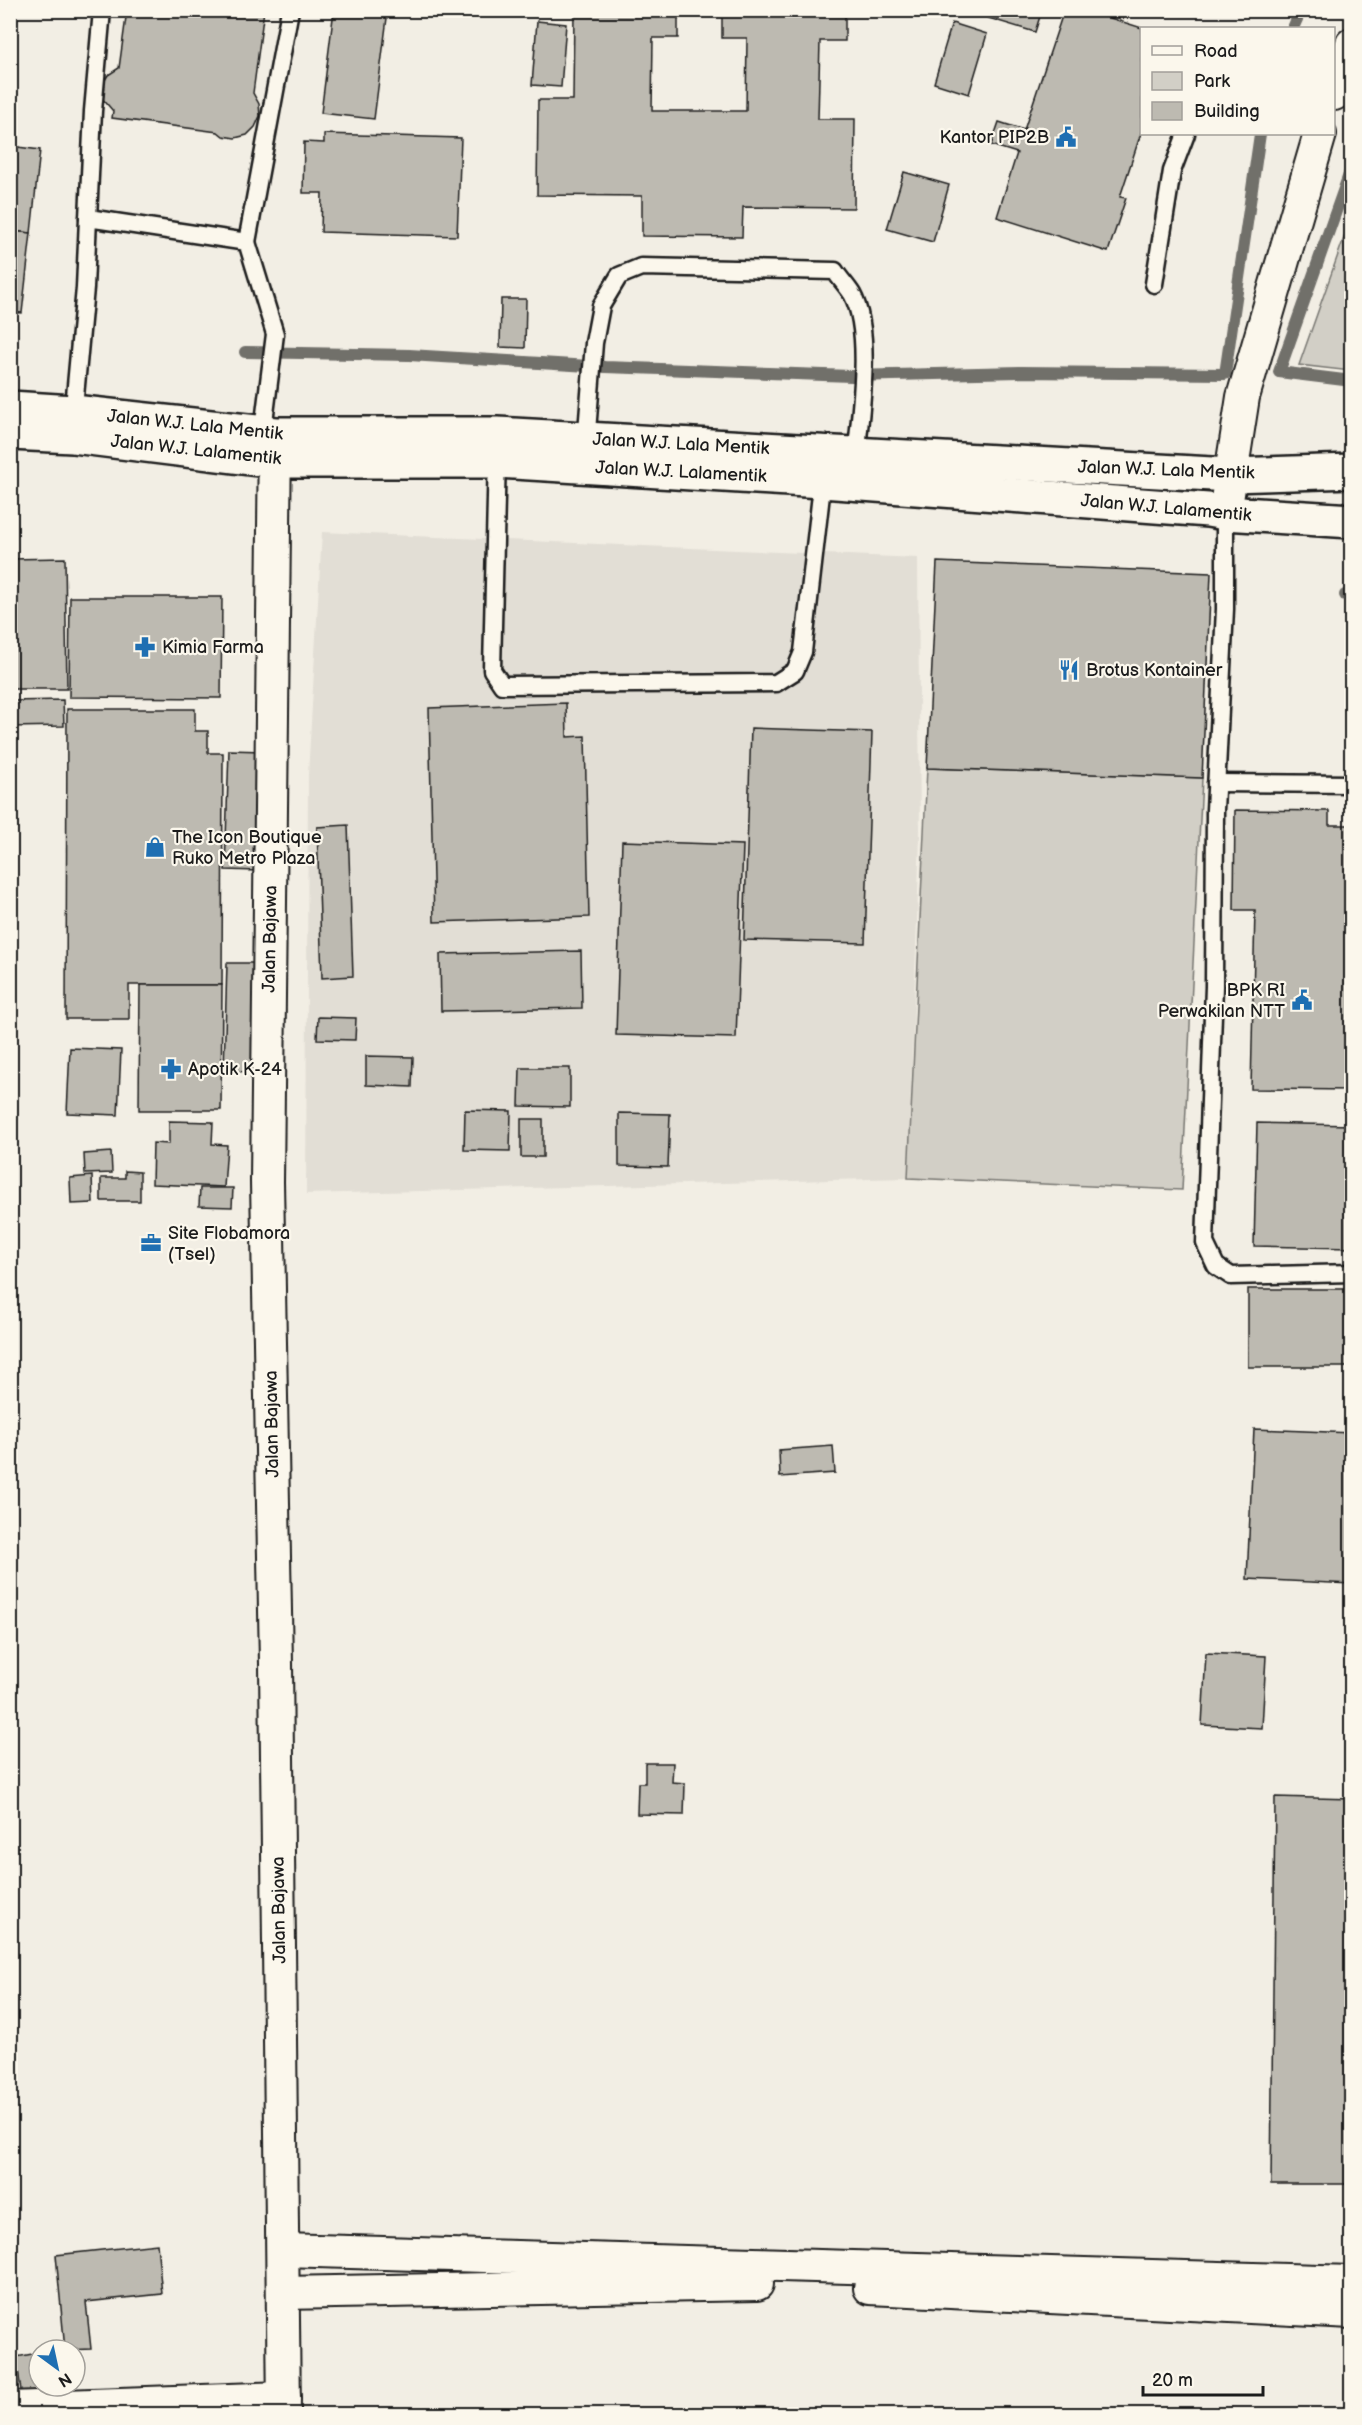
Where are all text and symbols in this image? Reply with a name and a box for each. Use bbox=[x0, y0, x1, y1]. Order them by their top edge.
legend bbox=[1140, 27, 1335, 135]
text: Road bbox=[1194, 41, 1238, 62]
text: Park bbox=[1194, 71, 1230, 92]
text: Building bbox=[1194, 101, 1260, 122]
public building icon: Kantor PIP2B bbox=[1054, 125, 1078, 149]
place label: Kantor PIP2B bbox=[940, 127, 1049, 148]
street label: Jalan W.J. Lala Mentik bbox=[106, 405, 284, 445]
street label: Jalan W.J. Lala Mentik bbox=[592, 429, 770, 459]
street label: Jalan W.J. Lalamentik bbox=[110, 431, 283, 469]
street label: Jalan W.J. Lala Mentik bbox=[1077, 456, 1255, 484]
street label: Jalan W.J. Lalamentik bbox=[595, 457, 767, 487]
street label: Jalan W.J. Lalamentik bbox=[1080, 490, 1252, 526]
pharmacy icon: Kimia Farma bbox=[133, 635, 157, 659]
place label: Kimia Farma bbox=[162, 637, 264, 658]
restaurant icon: Brotus Kontainer bbox=[1057, 658, 1081, 682]
place label: Brotus Kontainer bbox=[1086, 660, 1223, 681]
place label: The Icon Boutique Ruko Metro Plaza bbox=[172, 827, 322, 869]
shop icon: The Icon Boutique Ruko Metro Plaza bbox=[143, 835, 167, 859]
street label: Jalan Bajawa bbox=[259, 885, 281, 993]
place label: BPK RI Perwakilan NTT bbox=[1158, 980, 1285, 1022]
public building icon: BPK RI Perwakilan NTT bbox=[1290, 988, 1314, 1012]
pharmacy icon: Apotik K-24 bbox=[159, 1057, 183, 1081]
place label: Apotik K-24 bbox=[188, 1059, 282, 1080]
place label: Site Flobamora (Tsel) bbox=[168, 1223, 290, 1265]
office icon: Site Flobamora (Tsel) bbox=[139, 1231, 163, 1255]
street label: Jalan Bajawa bbox=[261, 1370, 283, 1478]
street label: Jalan Bajawa bbox=[268, 1856, 290, 1964]
north arrow bbox=[27, 2338, 87, 2398]
scale bar bbox=[1143, 2359, 1263, 2397]
text: N bbox=[54, 2368, 75, 2391]
text: 20 m bbox=[1152, 2370, 1193, 2391]

